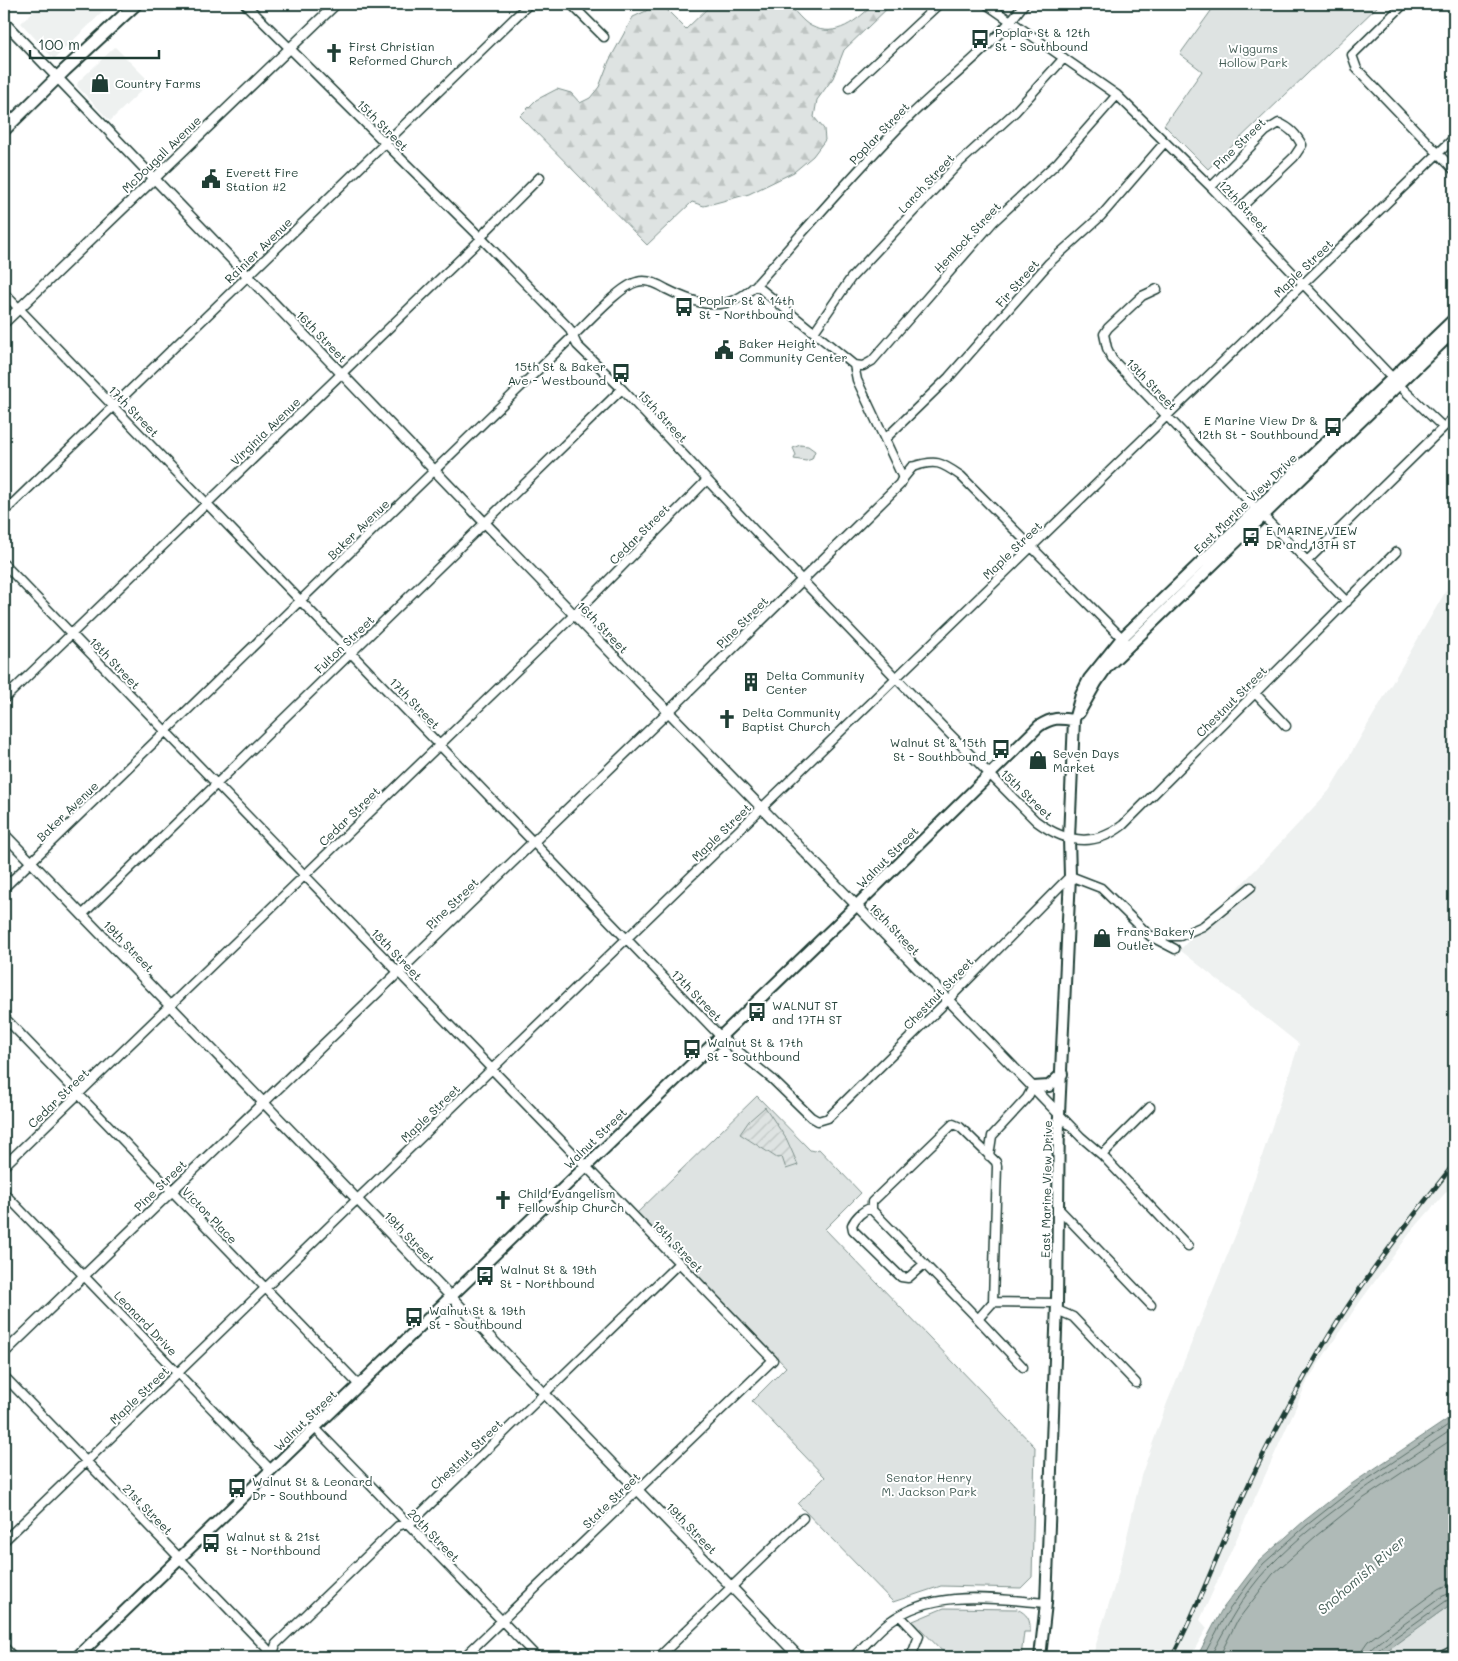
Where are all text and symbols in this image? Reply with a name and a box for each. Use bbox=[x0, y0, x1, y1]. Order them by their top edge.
place label: Poplar St & 12th St - Southbound bbox=[995, 24, 1090, 54]
scale bar bbox=[30, 28, 159, 60]
bus stop icon: Poplar St & 12th St - Southbound bbox=[969, 28, 991, 50]
text: 100 m bbox=[38, 34, 80, 54]
place label: First Christian Reformed Church bbox=[349, 38, 452, 68]
park label: Wiggums Hollow Park bbox=[1218, 40, 1288, 70]
church icon: First Christian Reformed Church bbox=[323, 42, 345, 64]
shop icon: Country Farms bbox=[89, 72, 111, 94]
place label: Country Farms bbox=[115, 75, 201, 91]
street label: 15th Street bbox=[354, 96, 412, 154]
street label: Poplar Street bbox=[845, 99, 913, 167]
street label: McDougall Avenue bbox=[118, 112, 204, 196]
street label: Pine Street bbox=[1209, 114, 1269, 172]
street label: Larch Street bbox=[894, 150, 958, 216]
place label: Everett Fire Station #2 bbox=[226, 164, 298, 194]
public building icon: Everett Fire Station #2 bbox=[200, 168, 222, 190]
street label: 12th Street bbox=[1216, 176, 1272, 236]
street label: Hemlock Street bbox=[930, 198, 1004, 276]
street label: Rainier Avenue bbox=[221, 214, 295, 286]
street label: Maple Street bbox=[1270, 236, 1336, 300]
street label: Fir Street bbox=[992, 256, 1042, 310]
place label: Poplar St & 14th St - Northbound bbox=[699, 292, 794, 322]
bus stop icon: Poplar St & 14th St - Northbound bbox=[673, 296, 695, 318]
street label: 16th Street bbox=[293, 306, 351, 366]
place label: Baker Height Community Center bbox=[739, 335, 847, 365]
public building icon: Baker Height Community Center bbox=[713, 339, 735, 361]
street label: 13th Street bbox=[1123, 355, 1181, 413]
place label: 15th St & Baker Ave - Westbound bbox=[508, 358, 606, 388]
bus stop icon: 15th St & Baker Ave - Westbound bbox=[610, 362, 632, 384]
street label: 17th Street bbox=[105, 382, 163, 440]
street label: 15th Street bbox=[634, 386, 692, 446]
street label: Virginia Avenue bbox=[227, 394, 303, 468]
place label: E Marine View Dr & 12th St - Southbound bbox=[1197, 412, 1318, 442]
bus stop icon: E Marine View Dr & 12th St - Southbound bbox=[1322, 416, 1344, 438]
street label: East Marine View Drive bbox=[1190, 449, 1300, 557]
street label: Baker Avenue bbox=[324, 495, 392, 563]
street label: Cedar Street bbox=[605, 500, 673, 568]
street label: Maple Street bbox=[979, 518, 1045, 582]
place label: E MARINE VIEW DR and 13TH ST bbox=[1266, 522, 1358, 552]
bus stop icon: E MARINE VIEW DR and 13TH ST bbox=[1240, 526, 1262, 548]
street label: Pine Street bbox=[713, 593, 771, 651]
street label: 16th Street bbox=[574, 597, 632, 657]
street label: Fulton Street bbox=[311, 611, 377, 677]
street label: 18th Street bbox=[86, 633, 144, 693]
street label: Chestnut Street bbox=[1192, 662, 1270, 740]
place label: Delta Community Center bbox=[766, 667, 865, 697]
building icon: Delta Community Center bbox=[740, 671, 762, 693]
street label: 17th Street bbox=[386, 674, 444, 732]
place label: Delta Community Baptist Church bbox=[742, 704, 841, 734]
church icon: Delta Community Baptist Church bbox=[716, 708, 738, 730]
place label: Walnut St & 15th St - Southbound bbox=[890, 734, 986, 764]
bus stop icon: Walnut St & 15th St - Southbound bbox=[990, 738, 1012, 760]
place label: Seven Days Market bbox=[1053, 745, 1119, 775]
shop icon: Seven Days Market bbox=[1027, 749, 1049, 771]
street label: 15th Street bbox=[998, 765, 1056, 823]
street label: Baker Avenue bbox=[33, 777, 101, 845]
street label: Cedar Street bbox=[315, 783, 383, 849]
street label: Maple Street bbox=[688, 800, 754, 864]
street label: Walnut Street bbox=[853, 823, 921, 891]
street label: Pine Street bbox=[422, 874, 482, 932]
street label: 16th Street bbox=[866, 899, 924, 959]
street label: 19th Street bbox=[100, 917, 158, 975]
place label: Frans Bakery Outlet bbox=[1117, 923, 1195, 953]
street label: 18th Street bbox=[368, 924, 426, 984]
shop icon: Frans Bakery Outlet bbox=[1091, 927, 1113, 949]
street label: Chestnut Street bbox=[899, 953, 977, 1033]
street label: 17th Street bbox=[668, 966, 726, 1024]
place label: WALNUT ST and 17TH ST bbox=[772, 997, 842, 1027]
bus stop icon: WALNUT ST and 17TH ST bbox=[746, 1001, 768, 1023]
place label: Walnut St & 17th St - Southbound bbox=[707, 1034, 803, 1064]
bus stop icon: Walnut St & 17th St - Southbound bbox=[681, 1038, 703, 1060]
street label: Cedar Street bbox=[24, 1065, 92, 1131]
street label: Maple Street bbox=[397, 1081, 463, 1145]
street label: Walnut Street bbox=[560, 1104, 630, 1172]
street label: East Marine View Drive bbox=[1037, 1120, 1055, 1258]
street label: Pine Street bbox=[130, 1156, 190, 1214]
street label: Victor Place bbox=[179, 1183, 241, 1247]
place label: Child Evangelism Fellowship Church bbox=[518, 1185, 624, 1215]
church icon: Child Evangelism Fellowship Church bbox=[492, 1189, 514, 1211]
street label: 19th Street bbox=[381, 1208, 439, 1266]
street label: 18th Street bbox=[649, 1216, 707, 1276]
place label: Walnut St & 19th St - Northbound bbox=[500, 1261, 596, 1291]
bus stop icon: Walnut St & 19th St - Northbound bbox=[474, 1265, 496, 1287]
street label: Leonard Drive bbox=[111, 1287, 181, 1359]
place label: Walnut St & 19th St - Southbound bbox=[429, 1302, 525, 1332]
bus stop icon: Walnut St & 19th St - Southbound bbox=[403, 1306, 425, 1328]
street label: Maple Street bbox=[106, 1363, 172, 1427]
street label: Walnut Street bbox=[270, 1386, 340, 1454]
street label: Chestnut Street bbox=[426, 1415, 506, 1493]
street label: State Street bbox=[579, 1468, 643, 1532]
park label: Senator Henry M. Jackson Park bbox=[881, 1469, 977, 1499]
place label: Walnut St & Leonard Dr - Southbound bbox=[252, 1473, 373, 1503]
bus stop icon: Walnut St & Leonard Dr - Southbound bbox=[226, 1477, 248, 1499]
street label: 21st Street bbox=[120, 1480, 176, 1538]
street label: 19th Street bbox=[663, 1499, 721, 1557]
street label: 20th Street bbox=[405, 1505, 463, 1565]
place label: Walnut st & 21st St - Northbound bbox=[226, 1528, 321, 1558]
water label: Snohomish River bbox=[1313, 1531, 1409, 1619]
bus stop icon: Walnut st & 21st St - Northbound bbox=[200, 1532, 222, 1554]

